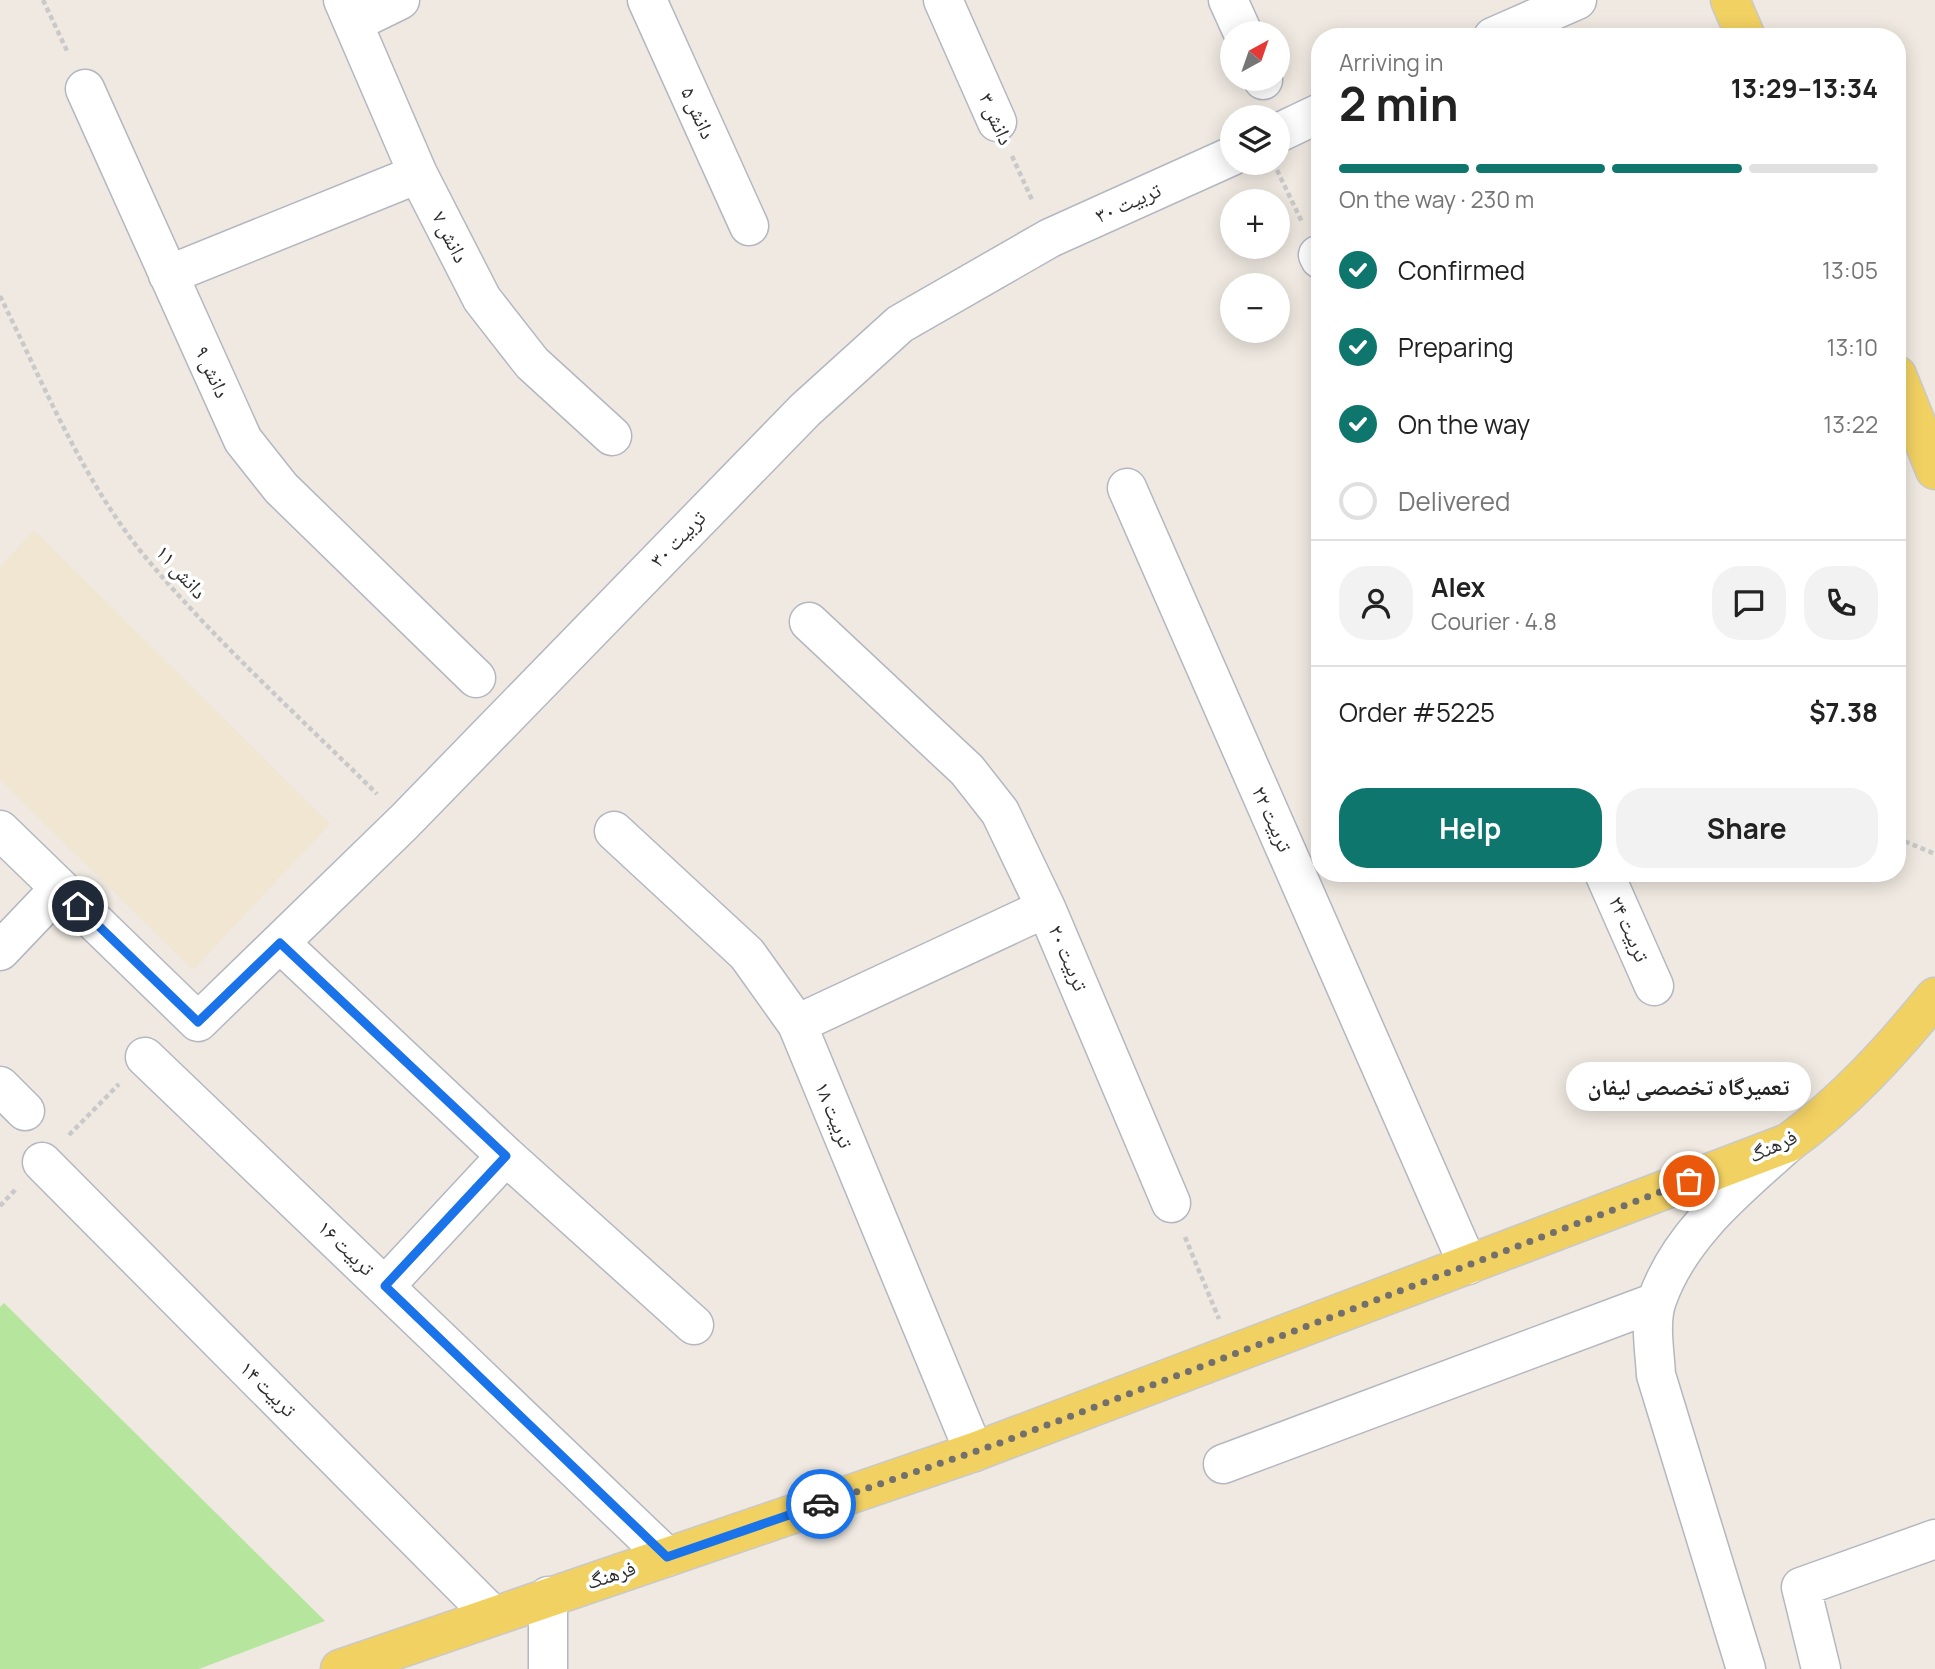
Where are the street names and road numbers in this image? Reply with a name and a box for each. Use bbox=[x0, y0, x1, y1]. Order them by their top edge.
street label: دانش ۵ bbox=[675, 82, 723, 143]
street label: دانش ۳ bbox=[973, 88, 1021, 149]
street label: تربیت ۳۰ bbox=[1090, 175, 1165, 229]
street label: دانش ۷ bbox=[426, 206, 476, 267]
street label: دانش ۹ bbox=[189, 341, 237, 402]
street label: تربیت ۳۰ bbox=[643, 504, 711, 573]
street label: دانش ۱۱ bbox=[150, 538, 214, 604]
street label: تربیت ۲۲ bbox=[1246, 781, 1300, 856]
street label: تربیت ۲۴ bbox=[1603, 891, 1657, 966]
street label: تربیت ۲۰ bbox=[1043, 920, 1095, 995]
street label: تربیت ۱۸ bbox=[809, 1077, 861, 1152]
street label: فرهنگ bbox=[1744, 1122, 1801, 1168]
street label: تربیت ۱۶ bbox=[312, 1213, 381, 1281]
street label: تربیت ۱۴ bbox=[234, 1354, 303, 1423]
street label: فرهنگ bbox=[582, 1553, 639, 1595]

